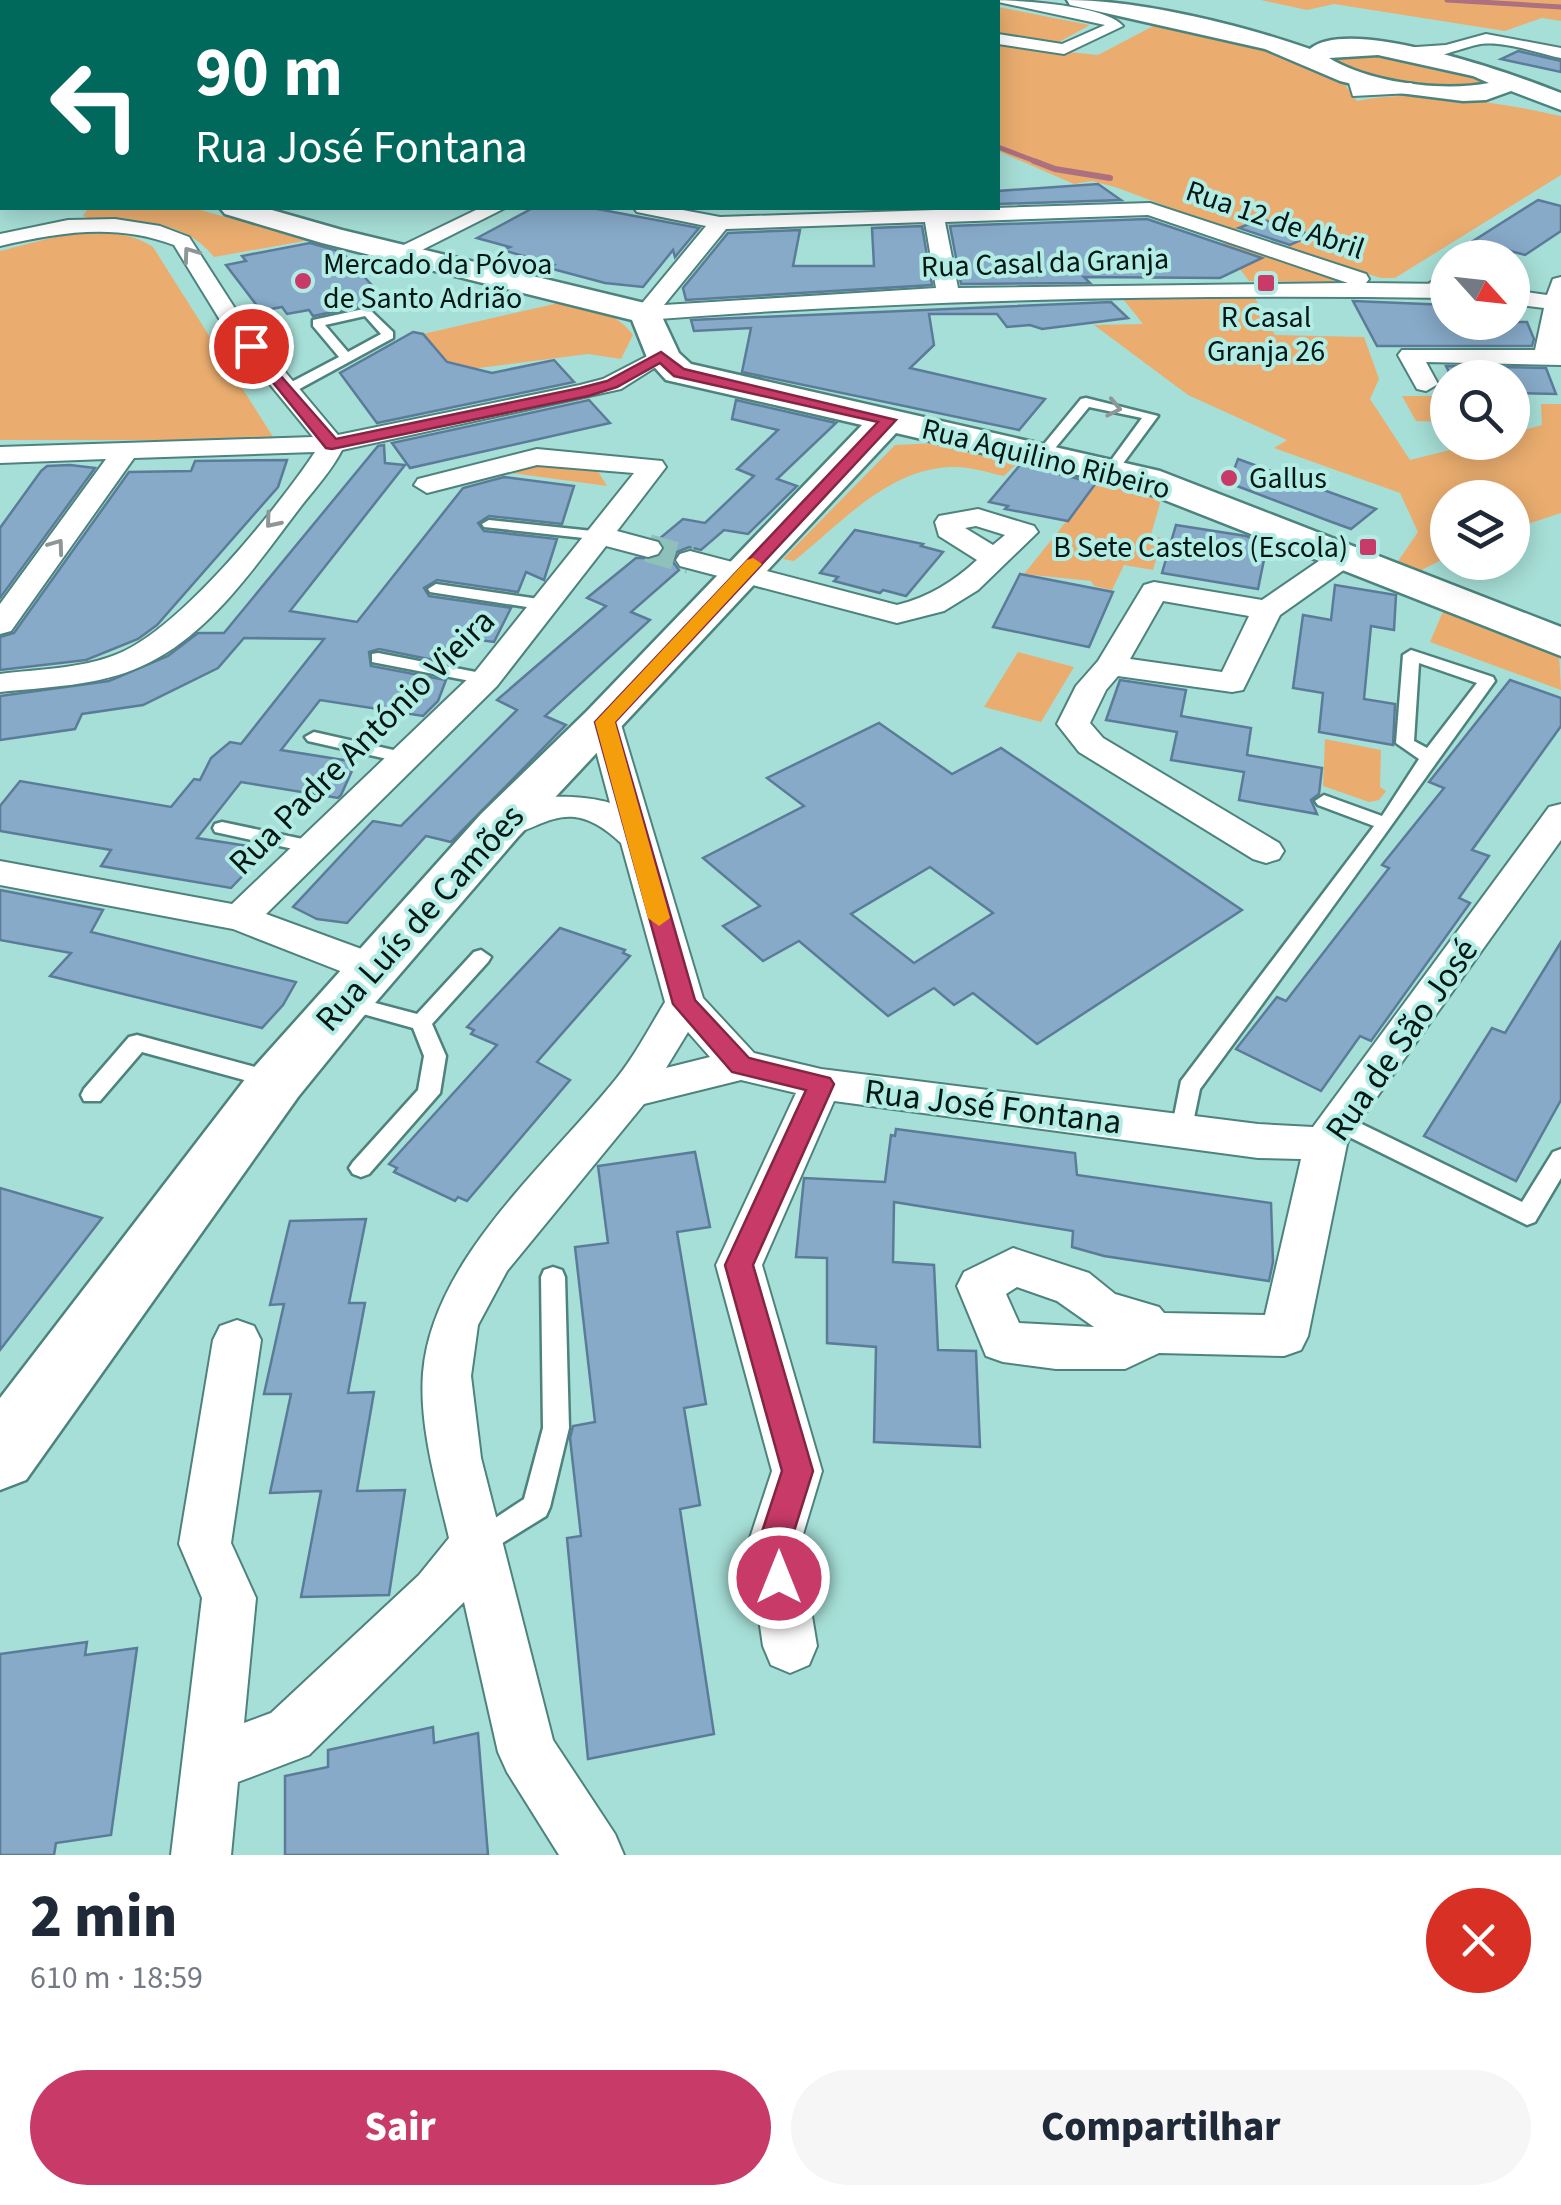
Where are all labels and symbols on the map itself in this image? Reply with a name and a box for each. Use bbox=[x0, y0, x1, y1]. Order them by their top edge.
street label: Rua 12 de Abril bbox=[1180, 169, 1370, 271]
street label: Rua Casal da Granja bbox=[920, 237, 1170, 289]
north arrow bbox=[1430, 240, 1530, 340]
place label: Mercado da Póvoa de Santo Adrião bbox=[323, 243, 552, 320]
one-way arrow bbox=[184, 247, 202, 266]
marker: Mercado da Póvoa de Santo Adrião bbox=[292, 270, 314, 292]
marker: R Casal Granja 26 bbox=[1255, 272, 1277, 294]
place label: R Casal Granja 26 bbox=[1207, 296, 1325, 373]
pin bbox=[209, 304, 294, 389]
one-way arrow bbox=[1105, 397, 1122, 418]
street label: Rua Aquilino Ribeiro bbox=[917, 407, 1175, 511]
place label: Gallus bbox=[1249, 457, 1327, 500]
marker: Gallus bbox=[1218, 467, 1240, 489]
one-way arrow bbox=[266, 510, 284, 528]
place label: B Sete Castelos (Escola) bbox=[1053, 526, 1348, 569]
marker: B Sete Castelos (Escola) bbox=[1357, 536, 1379, 558]
one-way arrow bbox=[45, 539, 63, 557]
street label: Rua Padre António Vieira bbox=[217, 597, 507, 887]
street label: Rua Luís de Camões bbox=[304, 793, 536, 1043]
street label: Rua de São José bbox=[1313, 928, 1491, 1152]
street label: Rua José Fontana bbox=[862, 1066, 1124, 1148]
position arrow bbox=[727, 1526, 831, 1630]

